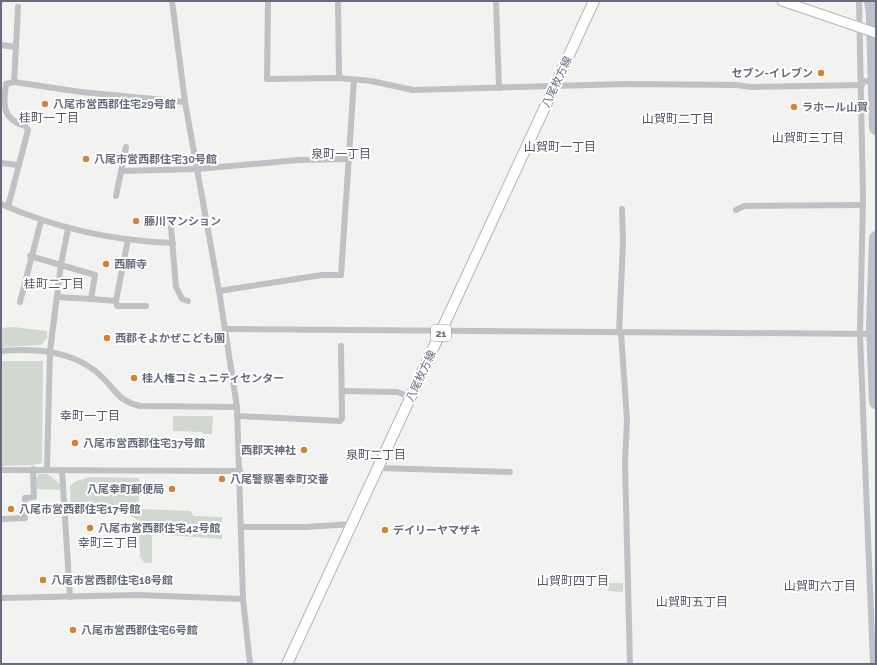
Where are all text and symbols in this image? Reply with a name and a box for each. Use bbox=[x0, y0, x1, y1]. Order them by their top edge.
street label: 八尾枚方線 bbox=[539, 54, 575, 110]
place label: セブン-イレブン bbox=[731, 67, 813, 80]
marker: セブン-イレブン bbox=[816, 68, 826, 78]
place label: 八尾市営西郡住宅29号館 bbox=[53, 98, 176, 111]
marker: 八尾市営西郡住宅29号館 bbox=[40, 99, 50, 109]
place label: ラホール山賀 bbox=[802, 101, 868, 114]
marker: ラホール山賀 bbox=[789, 102, 799, 112]
district label: 桂町一丁目 bbox=[19, 111, 79, 125]
district label: 山賀町二丁目 bbox=[642, 112, 714, 126]
district label: 山賀町三丁目 bbox=[772, 131, 844, 145]
district label: 山賀町一丁目 bbox=[524, 140, 596, 154]
district label: 泉町一丁目 bbox=[311, 147, 371, 161]
place label: 八尾市営西郡住宅30号館 bbox=[94, 153, 217, 166]
marker: 八尾市営西郡住宅30号館 bbox=[81, 154, 91, 164]
place label: 藤川マンション bbox=[144, 215, 221, 228]
marker: 藤川マンション bbox=[131, 216, 141, 226]
place label: 西願寺 bbox=[114, 258, 147, 271]
marker: 西願寺 bbox=[101, 259, 111, 269]
district label: 桂町二丁目 bbox=[24, 277, 84, 291]
road number: 21 bbox=[431, 325, 451, 341]
place label: 西郡そよかぜこども園 bbox=[115, 332, 225, 345]
marker: 西郡そよかぜこども園 bbox=[102, 333, 112, 343]
street label: 八尾枚方線 bbox=[403, 348, 439, 404]
place label: 桂人権コミュニティセンター bbox=[142, 372, 284, 385]
marker: 桂人権コミュニティセンター bbox=[129, 373, 139, 383]
district label: 幸町一丁目 bbox=[60, 409, 120, 423]
place label: 八尾市営西郡住宅37号館 bbox=[83, 437, 205, 450]
marker: 八尾市営西郡住宅37号館 bbox=[70, 438, 80, 448]
place label: 西郡天神社 bbox=[241, 444, 296, 457]
marker: 西郡天神社 bbox=[299, 445, 309, 455]
district label: 泉町二丁目 bbox=[346, 448, 406, 462]
place label: 八尾警察署幸町交番 bbox=[230, 473, 329, 486]
marker: 八尾警察署幸町交番 bbox=[217, 474, 227, 484]
place label: 八尾幸町郵便局 bbox=[87, 483, 164, 496]
marker: 八尾幸町郵便局 bbox=[167, 484, 177, 494]
place label: 八尾市営西郡住宅17号館 bbox=[19, 503, 141, 516]
marker: 八尾市営西郡住宅17号館 bbox=[6, 504, 16, 514]
place label: 八尾市営西郡住宅42号館 bbox=[98, 522, 220, 535]
marker: 八尾市営西郡住宅42号館 bbox=[85, 523, 95, 533]
place label: デイリーヤマザキ bbox=[393, 524, 481, 537]
marker: デイリーヤマザキ bbox=[380, 525, 390, 535]
district label: 幸町三丁目 bbox=[78, 536, 138, 550]
place label: 八尾市営西郡住宅18号館 bbox=[51, 574, 173, 587]
district label: 山賀町四丁目 bbox=[537, 574, 609, 588]
marker: 八尾市営西郡住宅18号館 bbox=[38, 575, 48, 585]
district label: 山賀町六丁目 bbox=[784, 579, 856, 593]
district label: 山賀町五丁目 bbox=[656, 595, 728, 609]
place label: 八尾市営西郡住宅6号館 bbox=[81, 624, 198, 637]
marker: 八尾市営西郡住宅6号館 bbox=[68, 625, 78, 635]

